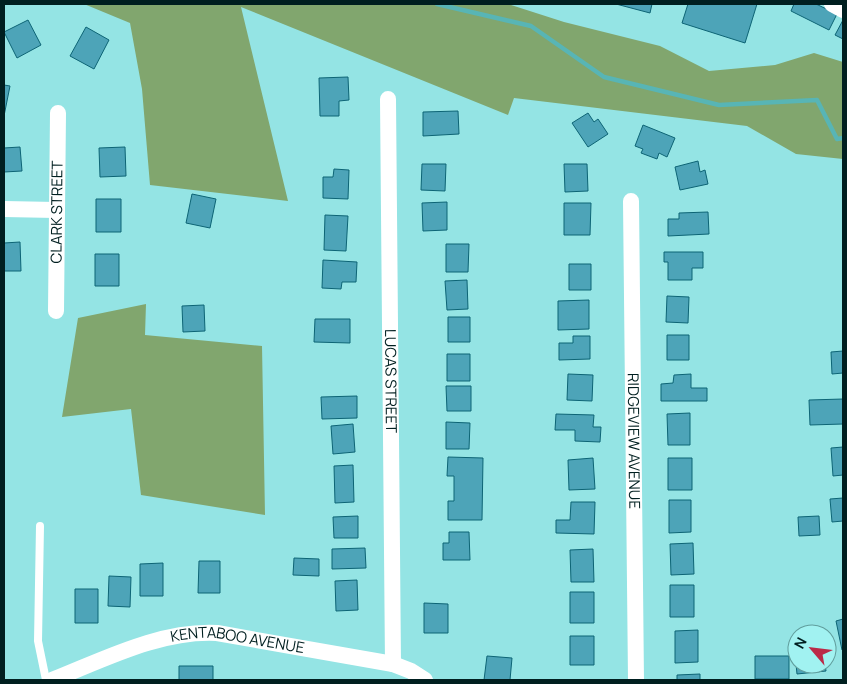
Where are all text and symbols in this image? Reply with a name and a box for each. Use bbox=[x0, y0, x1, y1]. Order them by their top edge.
street label: CLARK STREET bbox=[45, 160, 68, 263]
street label: LUCAS STREET bbox=[380, 329, 402, 433]
street label: RIDGEVIEW AVENUE bbox=[623, 373, 645, 509]
street label: KENTABOO AVENUE bbox=[169, 622, 306, 658]
north arrow bbox=[787, 624, 837, 674]
text: N bbox=[789, 634, 811, 652]

